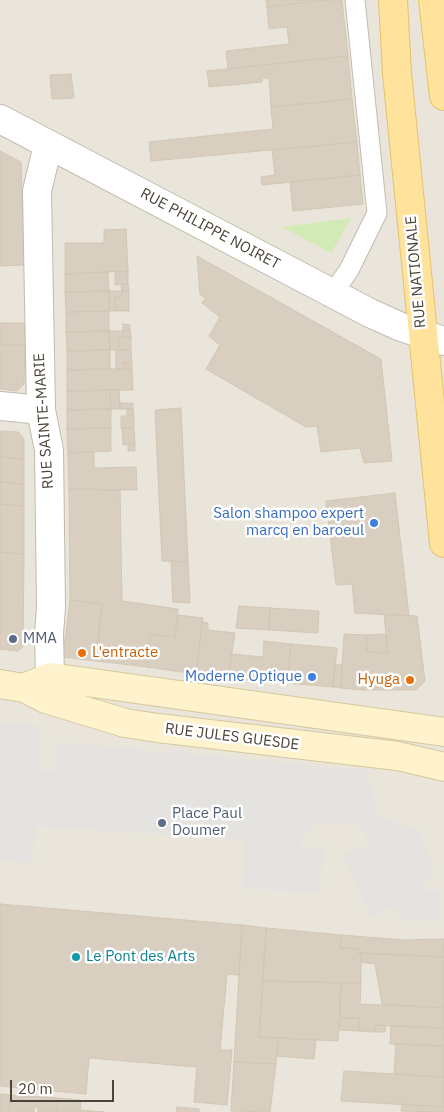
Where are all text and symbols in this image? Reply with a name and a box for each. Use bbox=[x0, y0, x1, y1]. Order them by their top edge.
street label: RUE PHILIPPE NOIRET bbox=[137, 185, 283, 273]
street label: RUE NATIONALE bbox=[402, 215, 430, 329]
street label: RUE SAINTE-MARIE bbox=[30, 352, 58, 490]
place label: Salon shampoo expert marcq en baroeul bbox=[213, 505, 364, 540]
marker: Salon shampoo expert marcq en baroeul bbox=[368, 517, 380, 529]
place label: MMA bbox=[23, 630, 57, 648]
marker: MMA bbox=[7, 633, 19, 645]
place label: L'entracte bbox=[92, 644, 158, 662]
marker: L'entracte bbox=[76, 647, 88, 659]
place label: Moderne Optique bbox=[185, 668, 302, 686]
marker: Moderne Optique bbox=[306, 671, 318, 683]
place label: Hyuga bbox=[358, 671, 400, 689]
marker: Hyuga bbox=[404, 674, 416, 686]
street label: RUE JULES GUESDE bbox=[164, 720, 300, 754]
place label: Place Paul Doumer bbox=[172, 805, 242, 840]
marker: Place Paul Doumer bbox=[156, 817, 168, 829]
place label: Le Pont des Arts bbox=[86, 948, 195, 966]
marker: Le Pont des Arts bbox=[70, 951, 82, 963]
scale bar bbox=[12, 1070, 116, 1102]
text: 20 m bbox=[18, 1079, 53, 1098]

